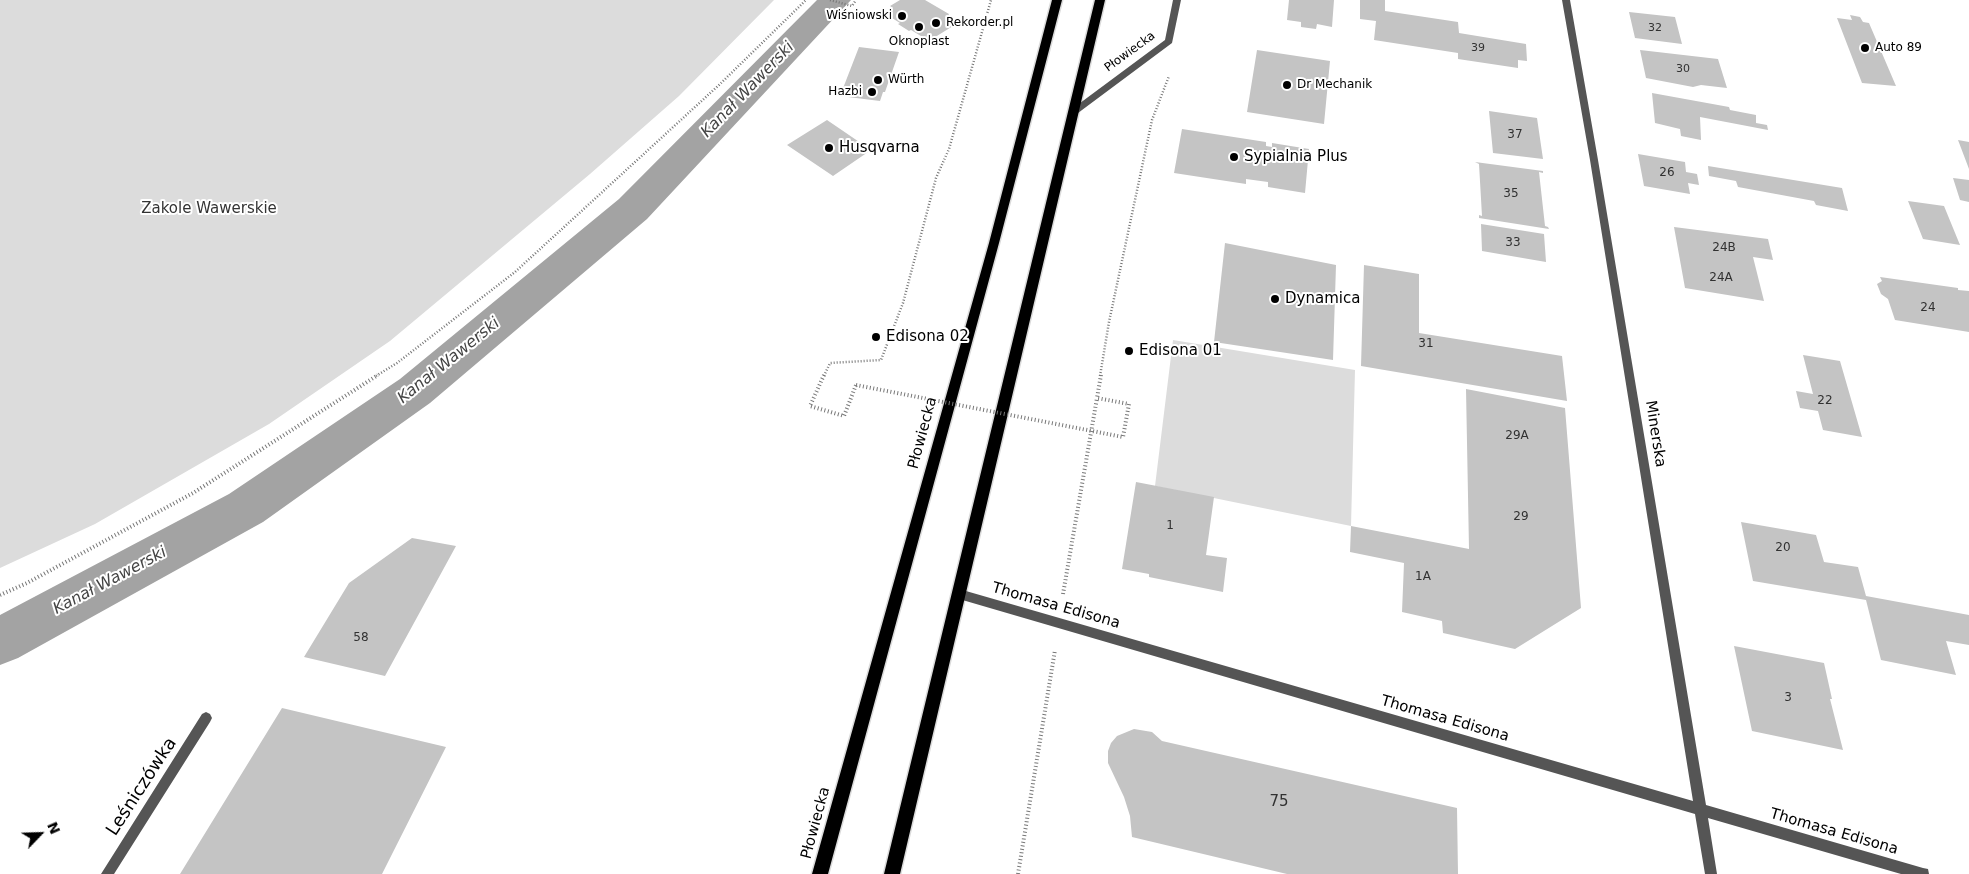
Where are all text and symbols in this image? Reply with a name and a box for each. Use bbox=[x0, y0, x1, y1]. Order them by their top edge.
place label: Wiśniowski bbox=[826, 9, 892, 23]
marker: Wiśniowski bbox=[896, 10, 908, 22]
place label: Rekorder.pl bbox=[946, 16, 1013, 30]
marker: Rekorder.pl bbox=[930, 17, 942, 29]
marker: Oknoplast bbox=[913, 21, 925, 33]
house number: 32 bbox=[1648, 21, 1662, 35]
street label: Płowiecka bbox=[1102, 29, 1158, 75]
place label: Oknoplast bbox=[889, 35, 949, 49]
water label: Kanał Wawerski bbox=[697, 38, 799, 142]
house number: 39 bbox=[1471, 41, 1485, 55]
place label: Auto 89 bbox=[1875, 41, 1922, 55]
marker: Auto 89 bbox=[1859, 42, 1871, 54]
house number: 30 bbox=[1676, 62, 1690, 76]
place label: Würth bbox=[888, 73, 924, 87]
marker: Würth bbox=[872, 74, 884, 86]
place label: Dr Mechanik bbox=[1297, 78, 1372, 92]
marker: Dr Mechanik bbox=[1281, 79, 1293, 91]
place label: Hazbi bbox=[828, 85, 862, 99]
marker: Hazbi bbox=[866, 86, 878, 98]
house number: 37 bbox=[1507, 128, 1523, 142]
place label: Husqvarna bbox=[839, 139, 920, 157]
marker: Husqvarna bbox=[823, 142, 835, 154]
place label: Sypialnia Plus bbox=[1244, 148, 1348, 166]
marker: Sypialnia Plus bbox=[1228, 151, 1240, 163]
house number: 26 bbox=[1659, 166, 1675, 180]
house number: 35 bbox=[1503, 187, 1519, 201]
park label: Zakole Wawerskie bbox=[141, 200, 277, 218]
house number: 33 bbox=[1505, 236, 1521, 250]
house number: 24B bbox=[1712, 241, 1736, 255]
house number: 24A bbox=[1709, 271, 1733, 285]
place label: Dynamica bbox=[1285, 290, 1360, 308]
marker: Dynamica bbox=[1269, 293, 1281, 305]
house number: 24 bbox=[1920, 301, 1936, 315]
water label: Kanał Wawerski bbox=[394, 314, 504, 408]
place label: Edisona 02 bbox=[886, 328, 969, 346]
marker: Edisona 02 bbox=[870, 331, 882, 343]
house number: 31 bbox=[1418, 337, 1434, 351]
place label: Edisona 01 bbox=[1139, 342, 1222, 360]
marker: Edisona 01 bbox=[1123, 345, 1135, 357]
house number: 22 bbox=[1817, 394, 1833, 408]
street label: Płowiecka bbox=[905, 395, 941, 471]
street label: Minerska bbox=[1641, 399, 1669, 469]
house number: 29A bbox=[1505, 429, 1529, 443]
house number: 29 bbox=[1513, 510, 1529, 524]
house number: 1 bbox=[1166, 519, 1174, 533]
house number: 20 bbox=[1775, 541, 1791, 555]
water label: Kanał Wawerski bbox=[50, 543, 170, 619]
house number: 1A bbox=[1415, 570, 1431, 584]
street label: Thomasa Edisona bbox=[990, 579, 1122, 633]
house number: 58 bbox=[353, 631, 369, 645]
house number: 3 bbox=[1784, 691, 1792, 705]
street label: Thomasa Edisona bbox=[1379, 692, 1511, 746]
street label: Leśniczówka bbox=[102, 734, 182, 840]
street label: Płowiecka bbox=[798, 785, 834, 861]
house number: 75 bbox=[1269, 793, 1289, 811]
street label: Thomasa Edisona bbox=[1768, 805, 1900, 859]
north arrow bbox=[15, 809, 65, 859]
text: N bbox=[44, 819, 63, 837]

